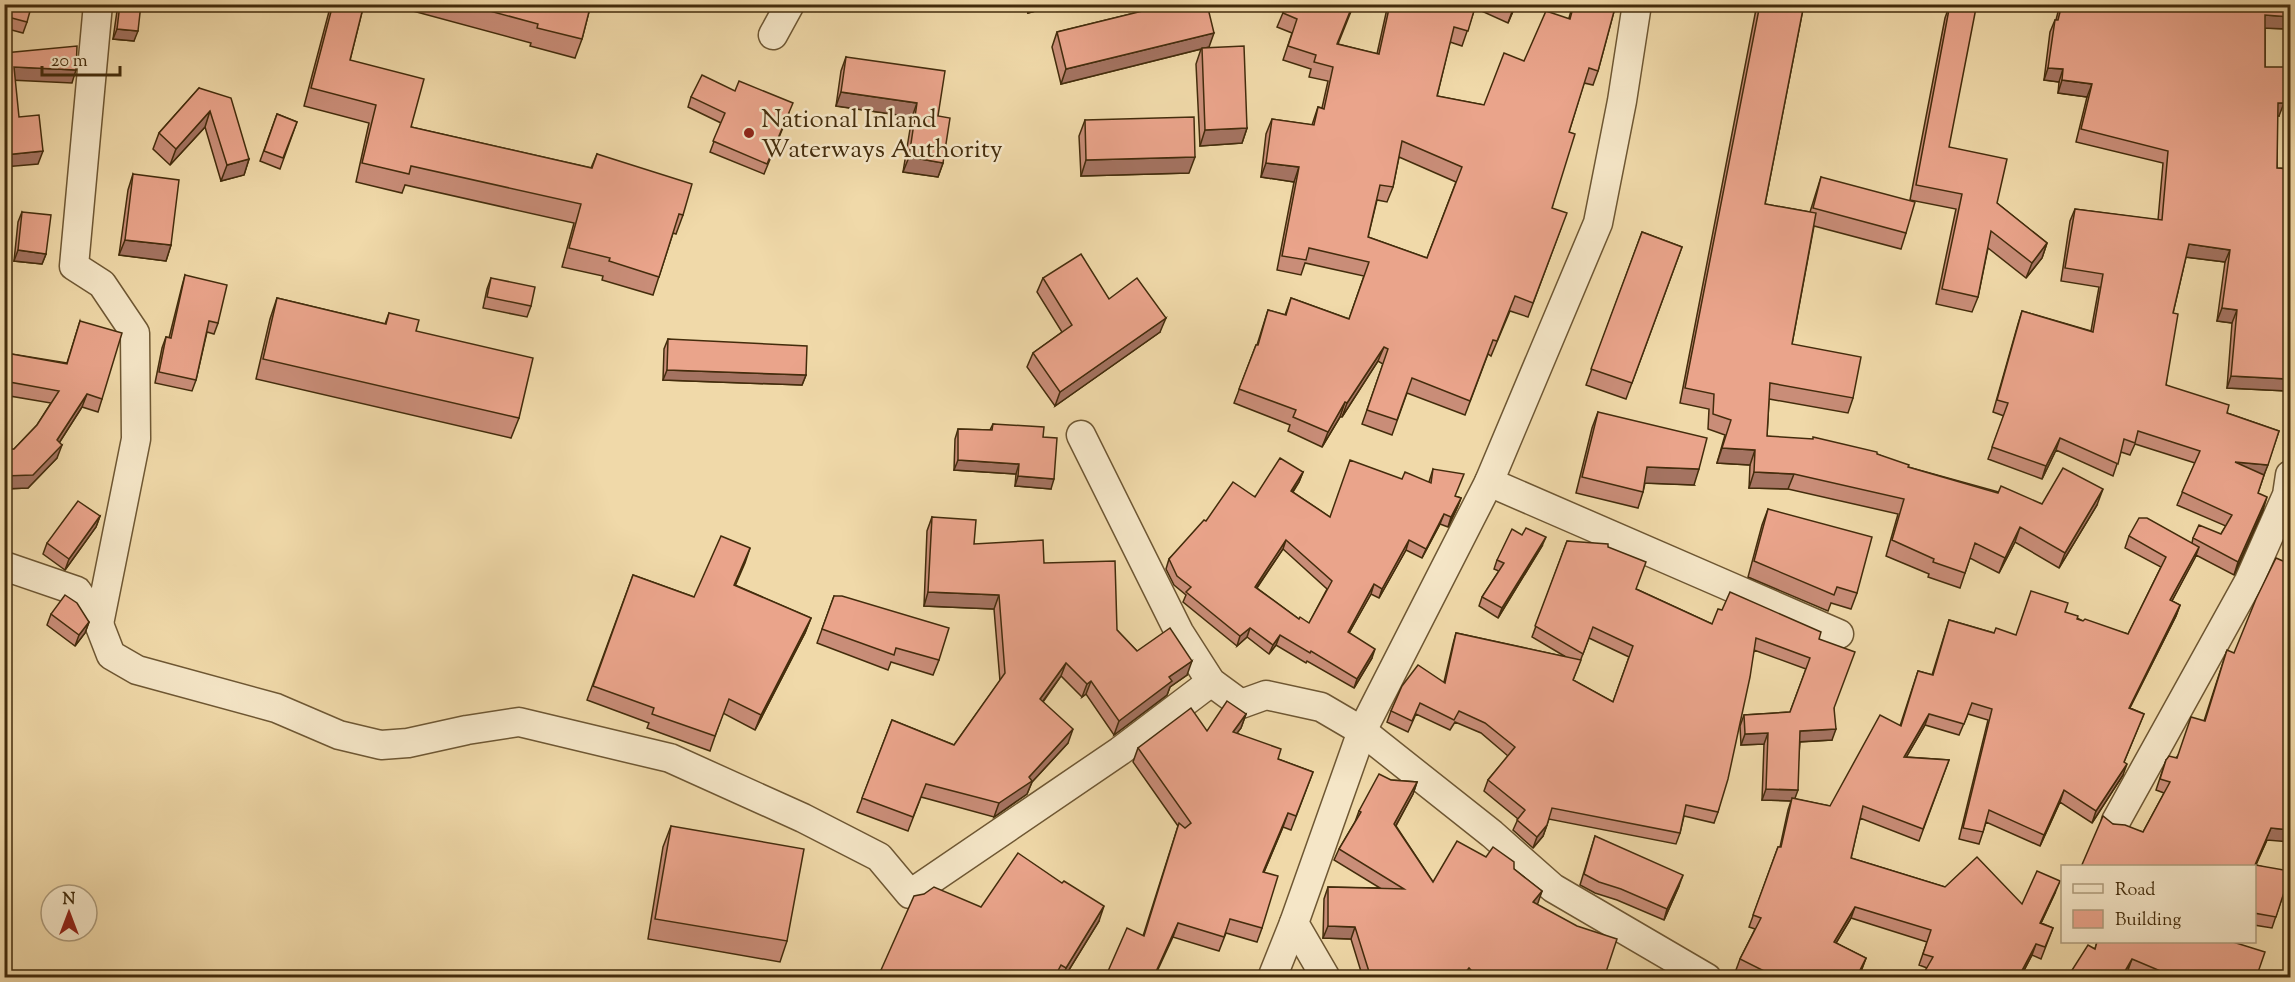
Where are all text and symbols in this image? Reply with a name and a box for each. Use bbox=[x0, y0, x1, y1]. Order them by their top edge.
scale bar bbox=[42, 39, 120, 77]
text: 20 m bbox=[51, 49, 88, 75]
place label: National Inland Waterways Authority bbox=[761, 102, 1003, 169]
marker: National Inland Waterways Authority bbox=[742, 126, 756, 140]
legend bbox=[2061, 865, 2256, 943]
text: Road bbox=[2115, 878, 2155, 904]
north arrow bbox=[39, 883, 99, 943]
text: N bbox=[63, 889, 76, 912]
text: Building bbox=[2115, 908, 2181, 934]

